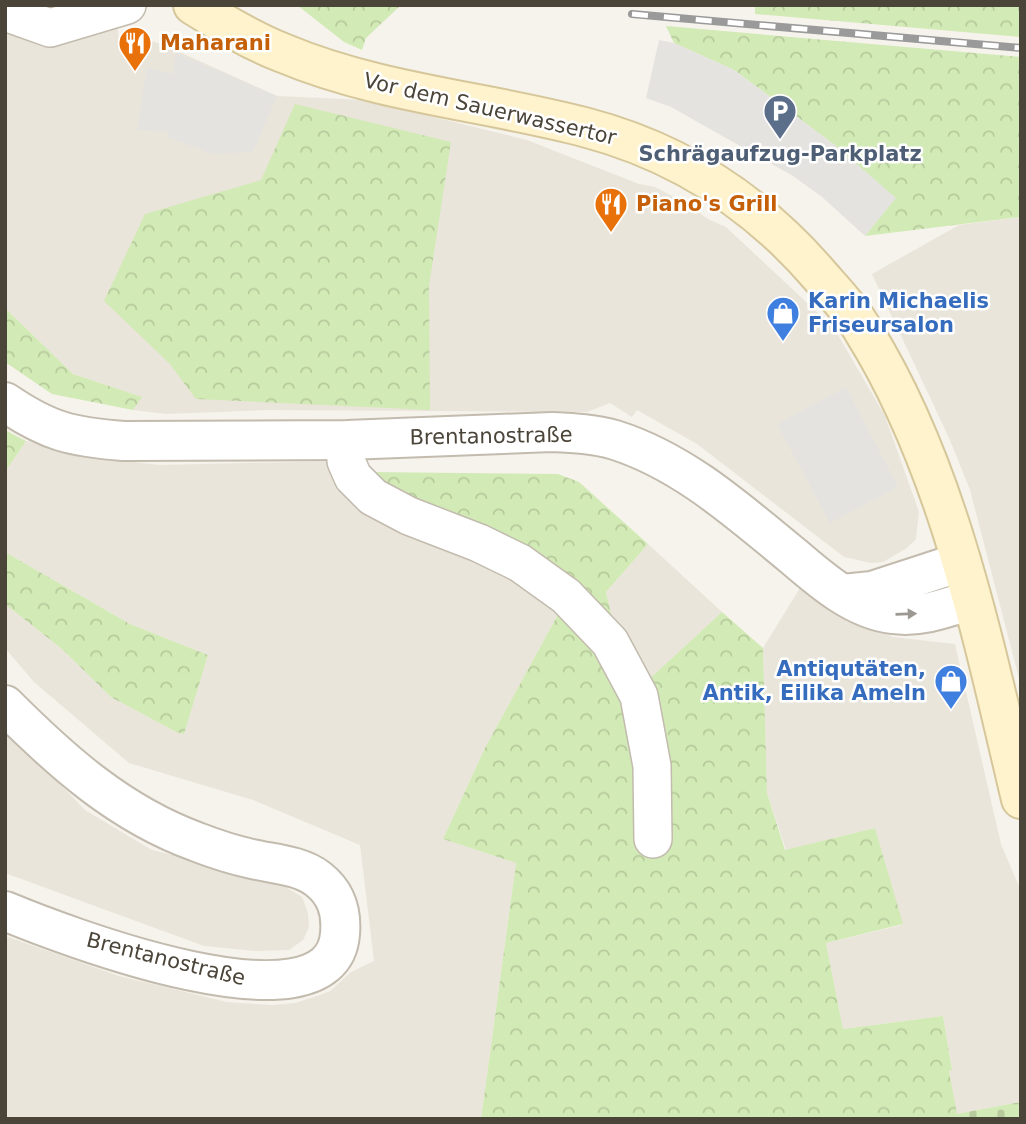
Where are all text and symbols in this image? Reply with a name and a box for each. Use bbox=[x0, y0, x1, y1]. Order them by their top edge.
restaurant icon: Maharani bbox=[116, 24, 154, 73]
place label: Maharani bbox=[160, 31, 271, 55]
street label: Vor dem Sauerwassertor bbox=[361, 68, 619, 150]
parking icon: Schrägaufzug-Parkplatz bbox=[761, 92, 799, 141]
place label: Schrägaufzug-Parkplatz bbox=[638, 142, 922, 166]
restaurant icon: Piano's Grill bbox=[592, 185, 630, 234]
place label: Piano's Grill bbox=[636, 192, 778, 216]
place label: Karin Michaelis Friseursalon bbox=[808, 289, 989, 337]
shop icon: Karin Michaelis Friseursalon bbox=[764, 294, 802, 343]
street label: Brentanostraße bbox=[409, 423, 573, 449]
one-way arrow bbox=[895, 609, 917, 620]
place label: Antiqutäten, Antik, Eilika Ameln bbox=[702, 657, 926, 705]
shop icon: Antiqutäten, Antik, Eilika Ameln bbox=[932, 662, 970, 711]
street label: Brentanostraße bbox=[84, 928, 248, 990]

